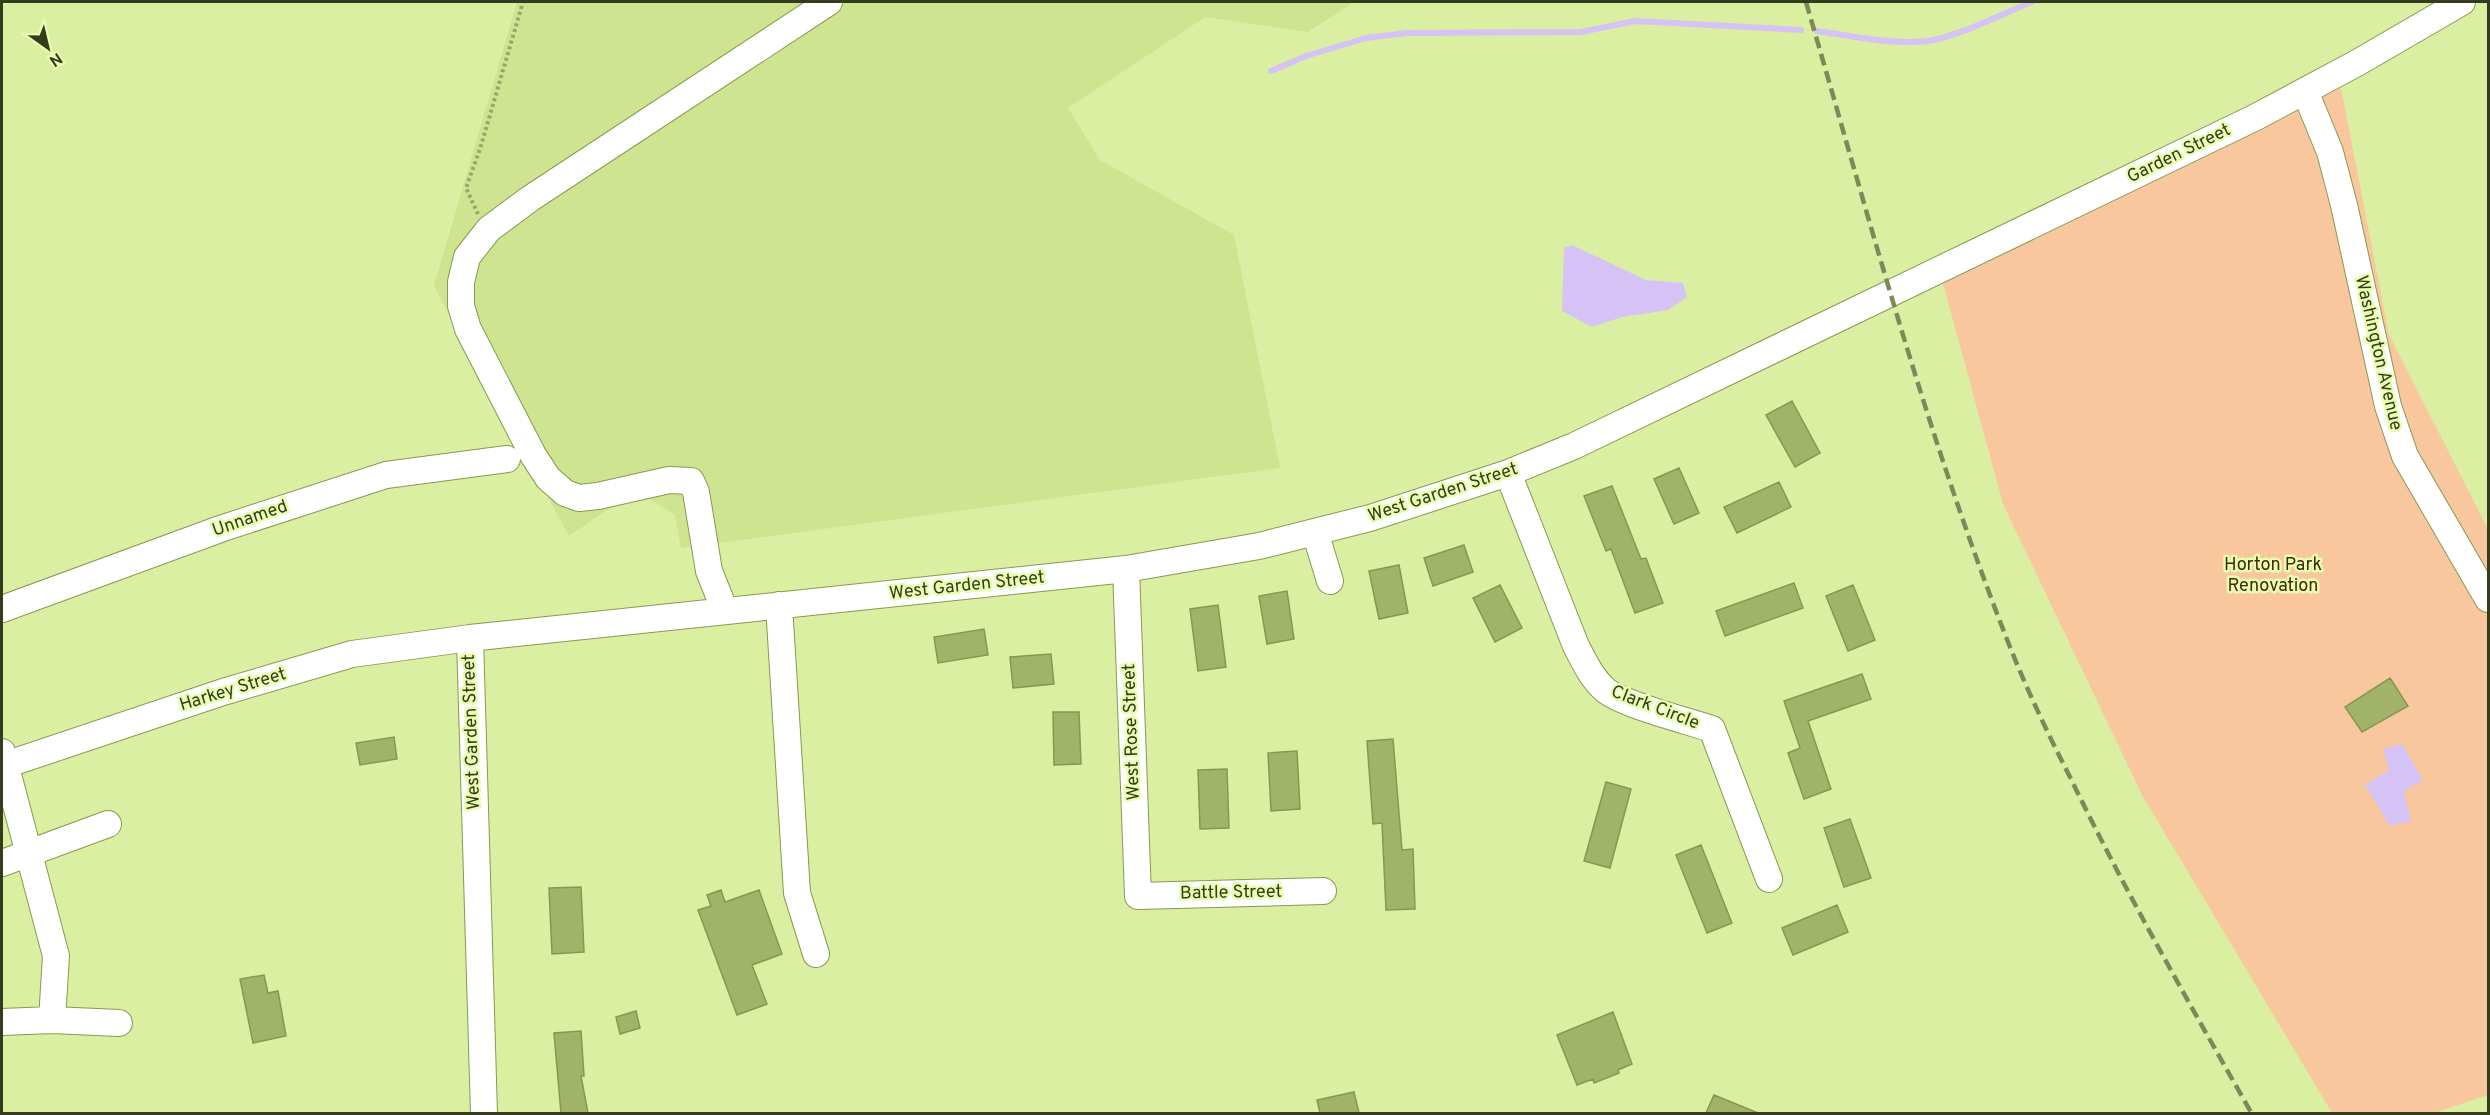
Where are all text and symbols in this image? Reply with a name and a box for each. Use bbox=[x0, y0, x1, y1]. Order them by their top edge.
north arrow bbox=[18, 18, 78, 78]
text: N bbox=[45, 47, 66, 70]
street label: Garden Street bbox=[2123, 119, 2235, 189]
street label: Washington Avenue bbox=[2349, 273, 2407, 433]
street label: West Garden Street bbox=[1365, 458, 1521, 528]
street label: Unnamed bbox=[209, 495, 291, 543]
park label: Horton Park Renovation bbox=[2224, 554, 2322, 598]
street label: West Garden Street bbox=[888, 566, 1046, 606]
street label: West Garden Street bbox=[458, 654, 486, 810]
street label: Harkey Street bbox=[177, 663, 289, 717]
street label: West Rose Street bbox=[1118, 663, 1146, 801]
street label: Clark Circle bbox=[1607, 681, 1703, 735]
street label: Battle Street bbox=[1180, 881, 1282, 905]

